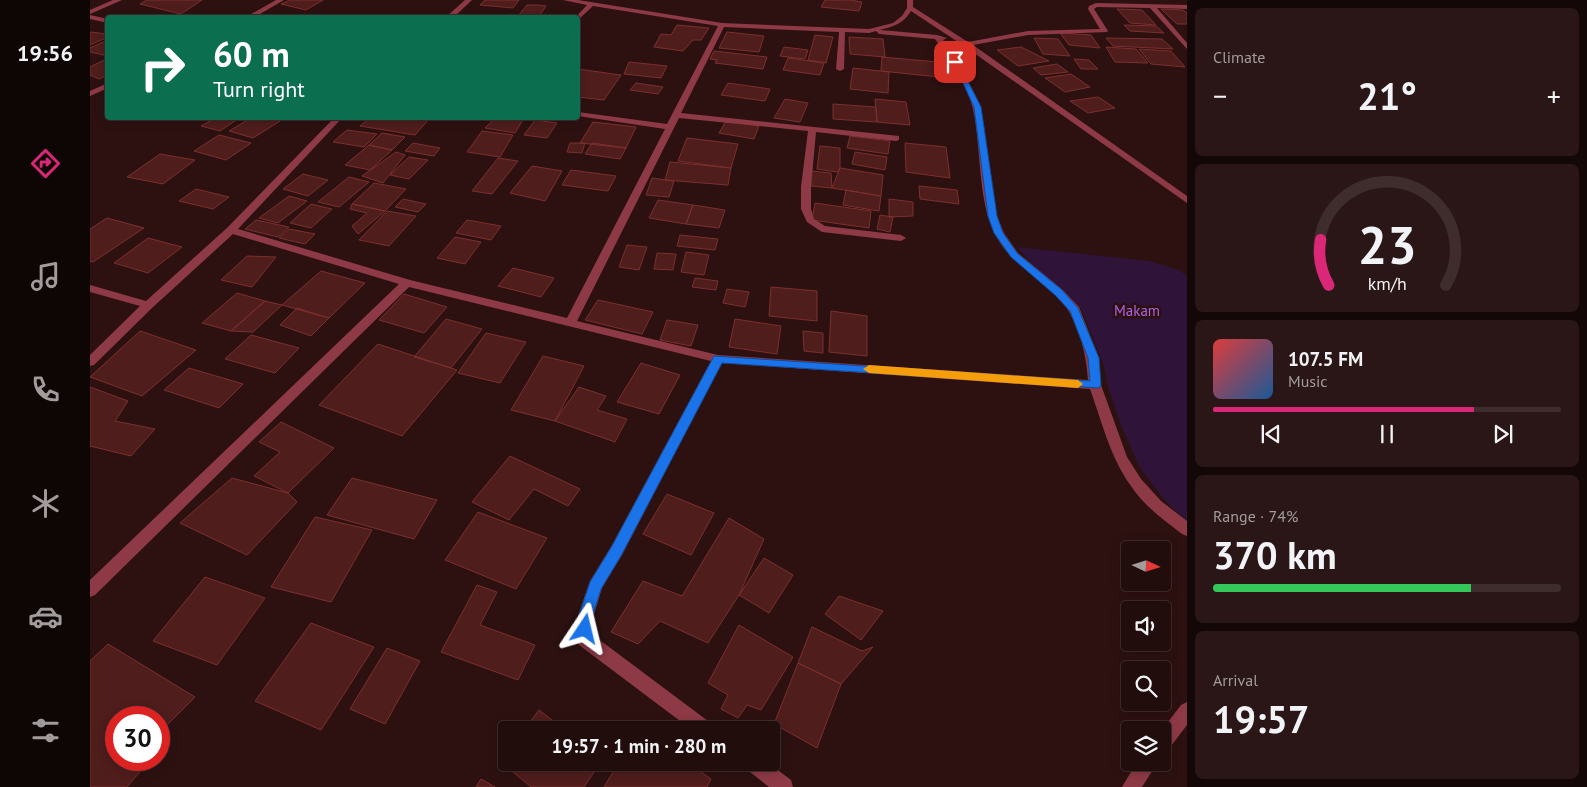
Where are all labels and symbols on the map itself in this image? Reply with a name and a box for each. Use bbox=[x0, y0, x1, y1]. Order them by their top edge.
pin bbox=[934, 41, 976, 83]
park label: Makam bbox=[1114, 301, 1160, 320]
north arrow bbox=[1121, 541, 1171, 591]
position arrow bbox=[558, 602, 610, 654]
speed limit sign: 30 bbox=[105, 706, 170, 771]

